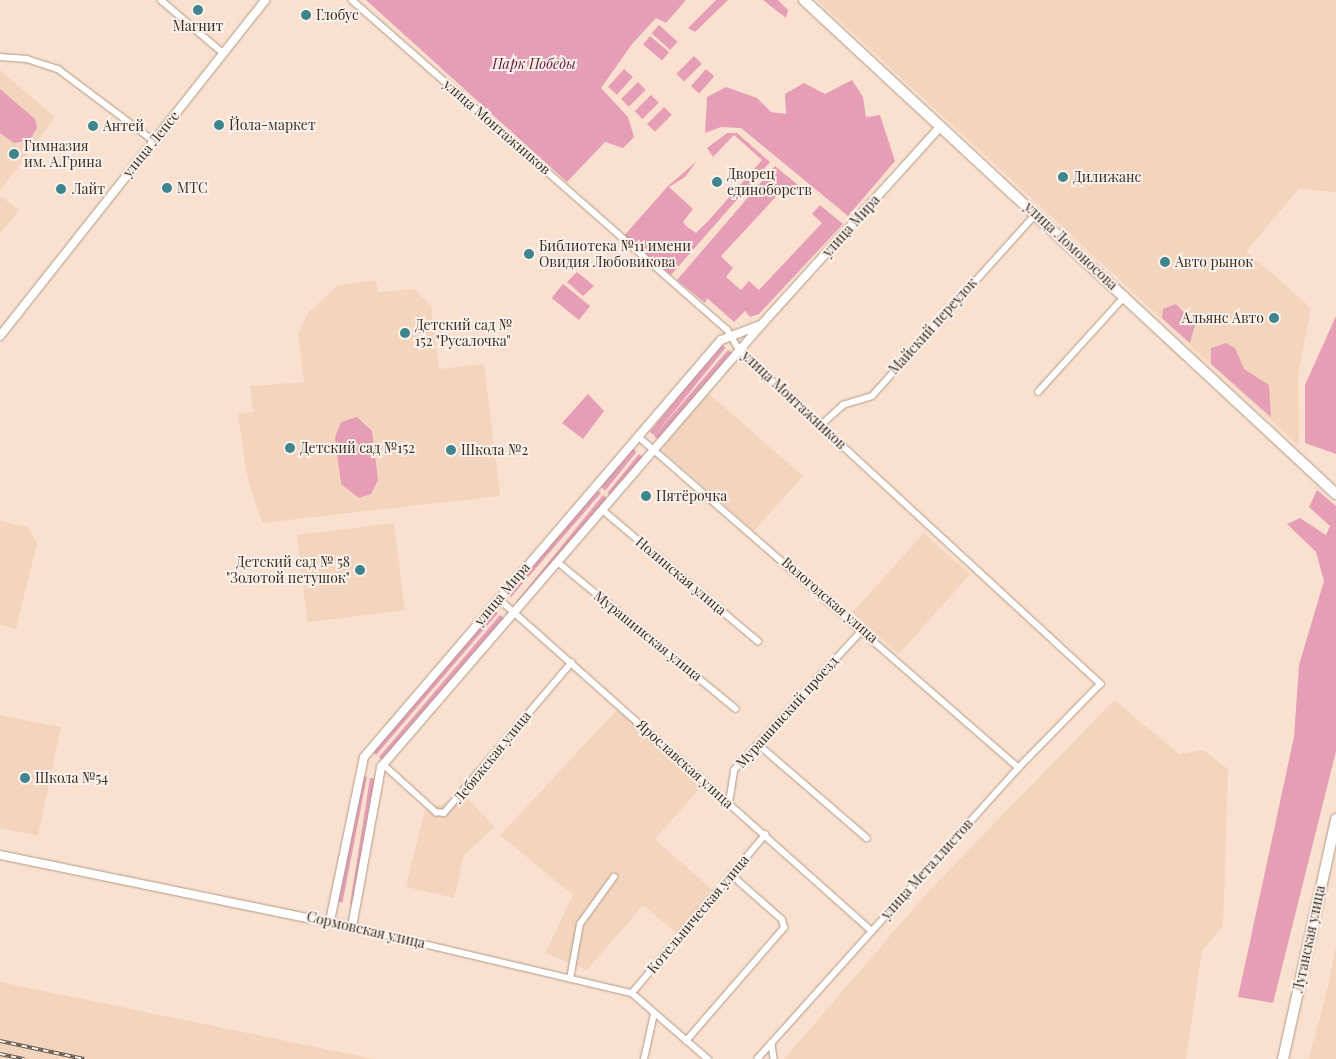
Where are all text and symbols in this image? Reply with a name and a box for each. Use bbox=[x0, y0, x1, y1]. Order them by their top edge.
marker: Магнит bbox=[192, 4, 204, 16]
place label: Глобус bbox=[316, 7, 359, 23]
marker: Глобус bbox=[300, 9, 312, 21]
place label: Магнит bbox=[173, 18, 223, 34]
park label: Парк Победы bbox=[492, 56, 576, 72]
street label: улица Монтажников bbox=[440, 76, 554, 178]
street label: улица Лепсе bbox=[119, 108, 183, 180]
place label: Йола-маркет bbox=[229, 117, 316, 133]
place label: Антей bbox=[103, 118, 144, 134]
marker: Йола-маркет bbox=[213, 119, 225, 131]
marker: Антей bbox=[87, 120, 99, 132]
place label: Гимназия им. А.Грина bbox=[24, 138, 102, 170]
marker: Гимназия им. А.Грина bbox=[8, 148, 20, 160]
place label: Дворец единоборств bbox=[727, 166, 812, 198]
place label: Дилижанс bbox=[1073, 169, 1141, 185]
marker: Дилижанс bbox=[1057, 171, 1069, 183]
marker: Дворец единоборств bbox=[711, 176, 723, 188]
place label: МТС bbox=[177, 180, 208, 196]
place label: Лайт bbox=[72, 181, 105, 197]
marker: Лайт bbox=[54, 182, 68, 196]
marker: МТС bbox=[161, 182, 173, 194]
street label: улица Мира bbox=[819, 192, 883, 260]
street label: улица Ломоносова bbox=[1021, 199, 1121, 293]
place label: Библиотека №11 имени Овидия Любовикова bbox=[539, 238, 691, 270]
marker: Библиотека №11 имени Овидия Любовикова bbox=[523, 248, 535, 260]
place label: Авто рынок bbox=[1175, 254, 1253, 270]
marker: Авто рынок bbox=[1159, 256, 1171, 268]
street label: Майский переулок bbox=[885, 274, 981, 378]
place label: Альянс Авто bbox=[1182, 310, 1264, 326]
marker: Альянс Авто bbox=[1268, 312, 1280, 324]
place label: Детский сад № 152 "Русалочка" bbox=[415, 317, 512, 350]
marker: Детский сад № 152 "Русалочка" bbox=[399, 327, 411, 339]
street label: улица Монтажников bbox=[738, 347, 850, 453]
place label: Детский сад №152 bbox=[300, 440, 415, 456]
marker: Детский сад №152 bbox=[284, 442, 296, 454]
place label: Школа №2 bbox=[461, 442, 528, 458]
marker: Школа №2 bbox=[445, 444, 457, 456]
place label: Пятёрочка bbox=[656, 488, 727, 504]
marker: Пятёрочка bbox=[640, 490, 652, 502]
street label: Нолинская улица bbox=[632, 533, 730, 619]
place label: Детский сад № 58 "Золотой петушок" bbox=[226, 554, 350, 586]
street label: Вологодская улица bbox=[778, 554, 882, 646]
street label: улица Мира bbox=[471, 559, 533, 629]
marker: Детский сад № 58 "Золотой петушок" bbox=[354, 564, 366, 576]
street label: Мурашинская улица bbox=[591, 587, 705, 685]
street label: Мурашинский проезд bbox=[732, 653, 842, 771]
street label: Лебяжская улица bbox=[450, 708, 534, 806]
street label: Ярославская улица bbox=[633, 716, 737, 812]
place label: Школа №54 bbox=[35, 770, 108, 786]
marker: Школа №54 bbox=[19, 772, 31, 784]
street label: улица Металлистов bbox=[877, 815, 977, 923]
street label: Котельническая улица bbox=[644, 851, 752, 977]
street label: Луганская улица bbox=[1289, 884, 1329, 994]
street label: Сормовская улица bbox=[305, 908, 427, 952]

